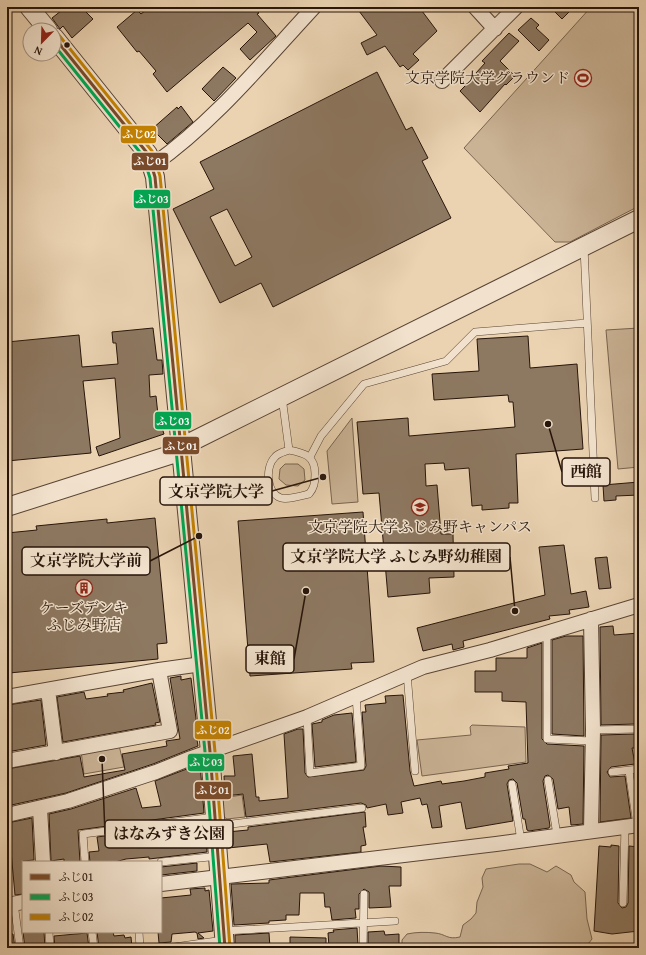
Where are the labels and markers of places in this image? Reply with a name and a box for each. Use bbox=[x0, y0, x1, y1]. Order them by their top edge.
unlabelled marker bbox=[62, 40, 72, 50]
place label: 文京学院大学グラウンド bbox=[405, 67, 570, 88]
sports icon: 文京学院大学グラウンド bbox=[573, 68, 593, 88]
callout: 西館 bbox=[562, 458, 610, 486]
callout: 文京学院大学 bbox=[160, 477, 272, 505]
school or university icon: 文京学院大学ふじみ野キャンパス bbox=[410, 497, 430, 517]
place label: 文京学院大学ふじみ野キャンパス bbox=[308, 516, 532, 537]
callout: 文京学院大学 ふじみ野幼稚園 bbox=[283, 543, 510, 571]
callout: 文京学院大学前 bbox=[22, 547, 150, 575]
building icon: ケーズデンキ ふじみ野店 bbox=[74, 578, 94, 598]
place label: ケーズデンキ ふじみ野店 bbox=[40, 597, 128, 635]
callout: 東館 bbox=[246, 645, 294, 673]
callout: はなみずき公園 bbox=[105, 820, 233, 848]

